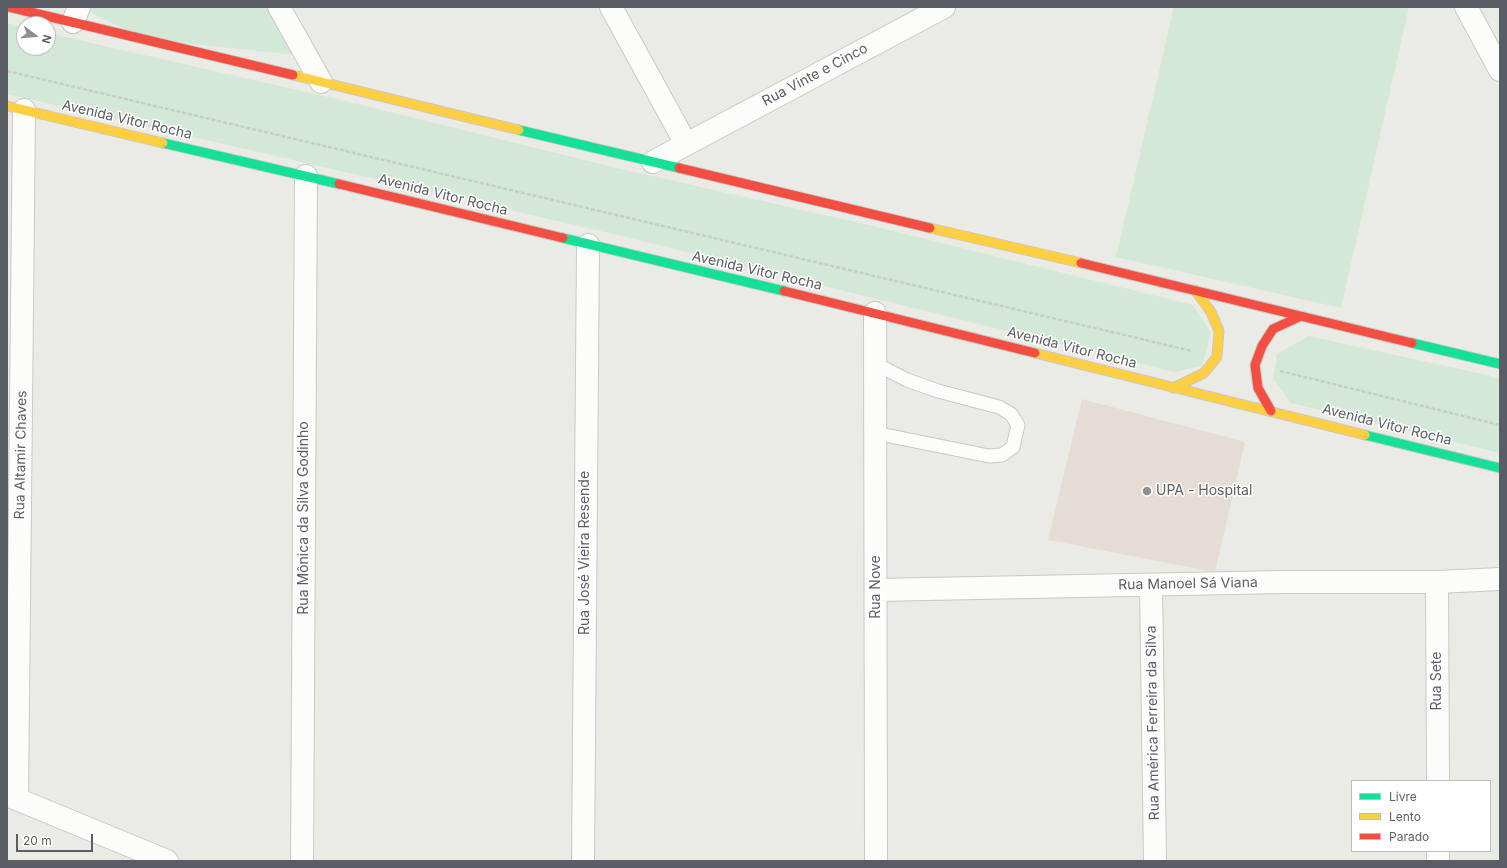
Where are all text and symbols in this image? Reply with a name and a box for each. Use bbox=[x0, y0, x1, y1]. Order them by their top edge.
north arrow bbox=[16, 16, 56, 56]
text: N bbox=[39, 33, 54, 45]
street label: Rua Vinte e Cinco bbox=[759, 40, 871, 110]
street label: Avenida Vitor Rocha bbox=[60, 97, 194, 143]
street label: Avenida Vitor Rocha bbox=[376, 171, 510, 219]
street label: Avenida Vitor Rocha bbox=[690, 248, 824, 294]
street label: Avenida Vitor Rocha bbox=[1005, 324, 1139, 372]
street label: Rua Altamir Chaves bbox=[11, 390, 31, 520]
street label: Avenida Vitor Rocha bbox=[1320, 401, 1454, 449]
street label: Rua Mônica da Silva Godinho bbox=[296, 421, 312, 615]
street label: Rua José Vieira Resende bbox=[577, 471, 593, 635]
place label: UPA - Hospital bbox=[1156, 483, 1252, 499]
marker: UPA - Hospital bbox=[1141, 485, 1153, 497]
street label: Rua Nove bbox=[868, 555, 884, 619]
street label: Rua Manoel Sá Viana bbox=[1118, 574, 1258, 594]
street label: Rua América Ferreira da Silva bbox=[1143, 625, 1163, 821]
street label: Rua Sete bbox=[1429, 652, 1445, 710]
legend bbox=[1351, 780, 1491, 852]
text: Livre bbox=[1389, 789, 1417, 804]
text: Lento bbox=[1389, 809, 1421, 824]
scale bar bbox=[18, 826, 95, 852]
text: Parado bbox=[1389, 829, 1429, 844]
text: 20 m bbox=[23, 833, 52, 848]

